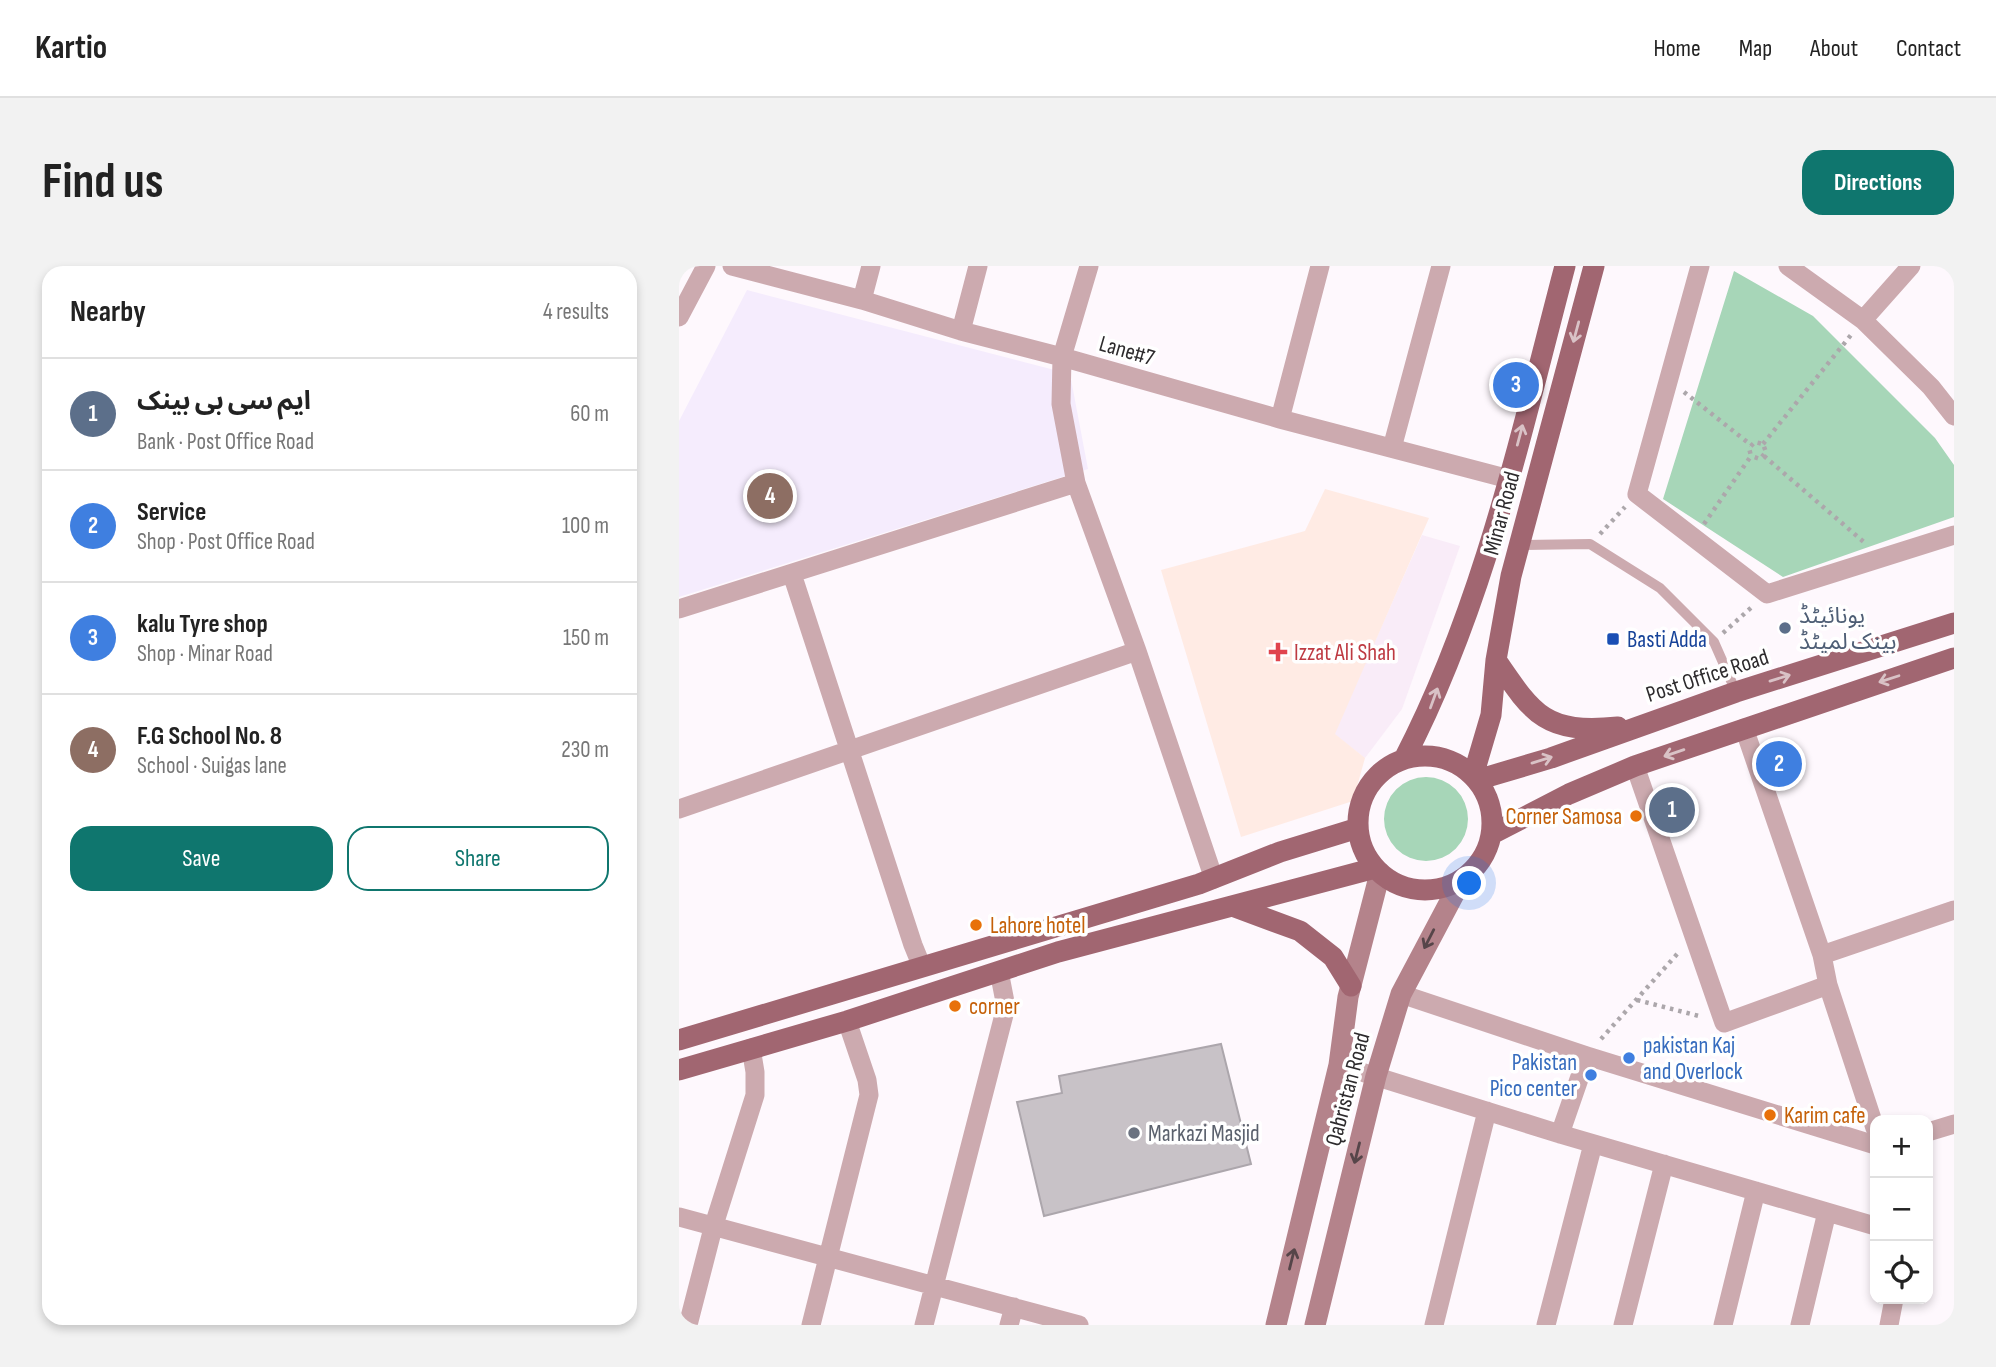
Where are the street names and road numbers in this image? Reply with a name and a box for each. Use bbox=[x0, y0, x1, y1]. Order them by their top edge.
street label: Lane#7 bbox=[1096, 330, 1158, 372]
street label: Minar Road bbox=[1477, 468, 1527, 558]
street label: Post Office Road bbox=[1642, 643, 1772, 709]
street label: Qabristan Road bbox=[1319, 1029, 1377, 1149]

